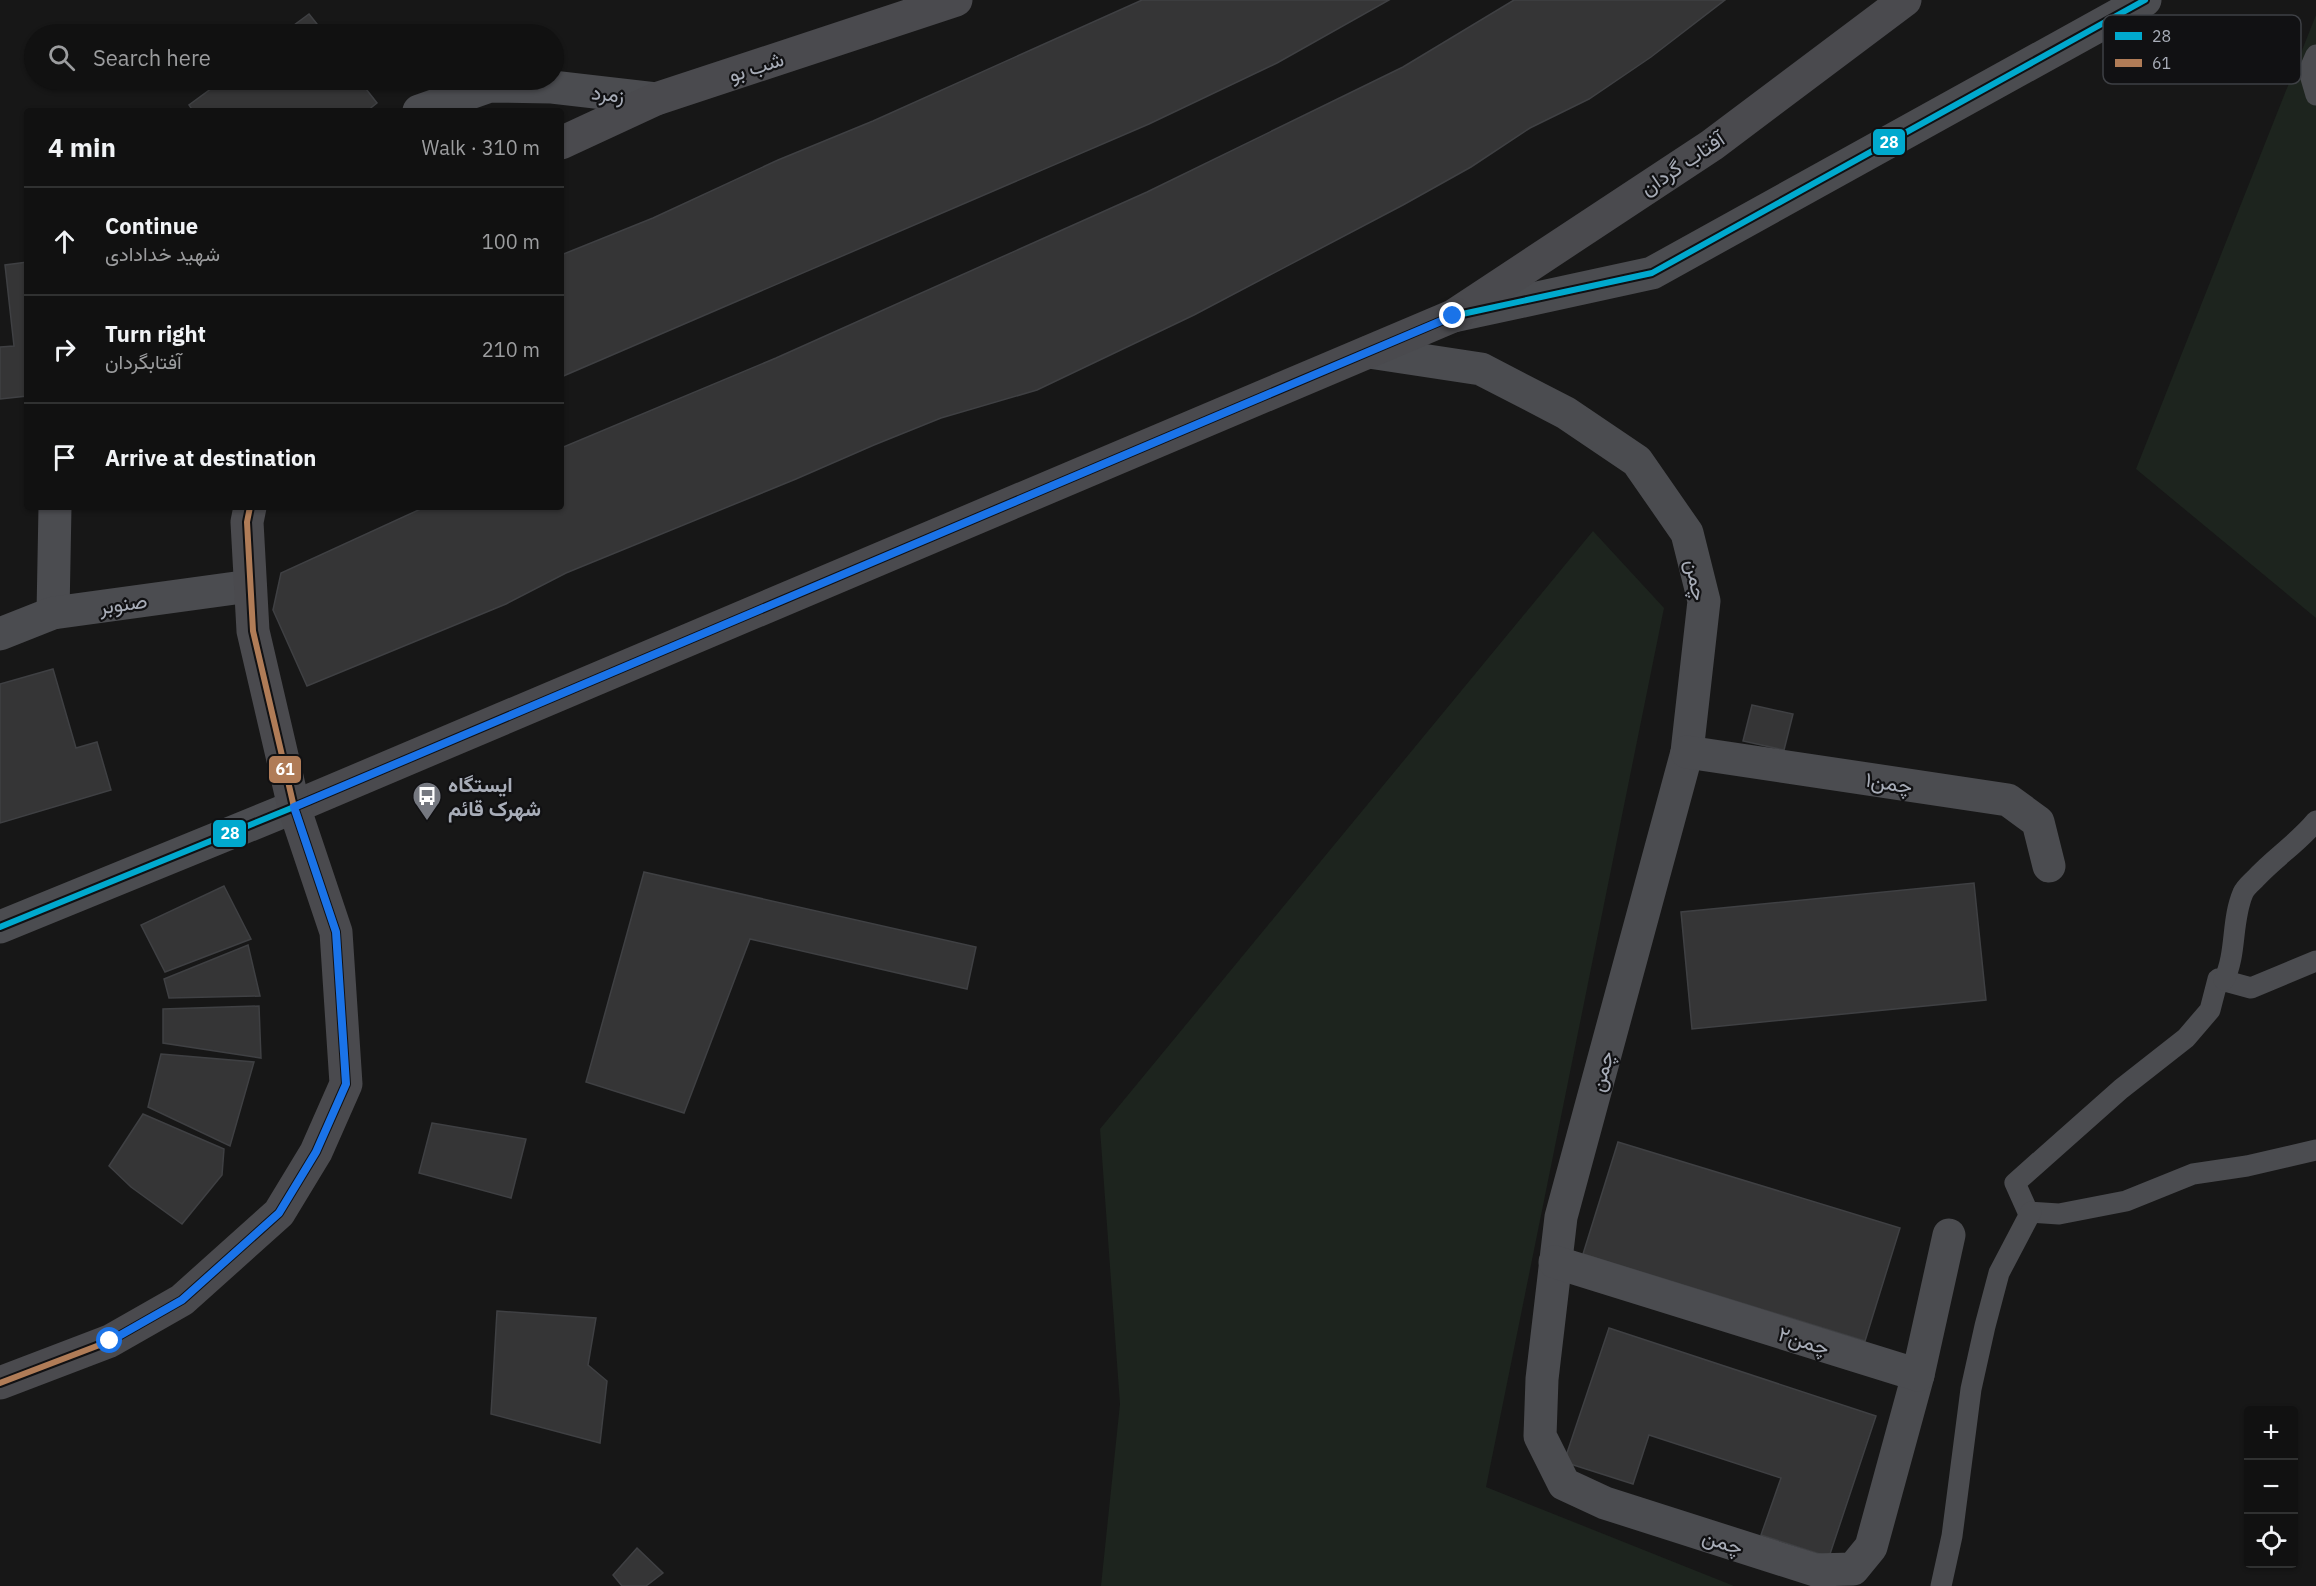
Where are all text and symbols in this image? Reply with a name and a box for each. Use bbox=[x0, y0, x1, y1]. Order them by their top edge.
legend bbox=[2103, 15, 2301, 84]
search box bbox=[24, 24, 564, 90]
text: 28 bbox=[2152, 26, 2171, 46]
icon: search bbox=[45, 41, 78, 74]
text: Search here bbox=[93, 43, 211, 72]
street label: شب بو bbox=[725, 44, 787, 88]
text: 61 bbox=[2152, 53, 2171, 73]
street label: زمرد bbox=[590, 77, 626, 109]
street label: آفتاب گردان bbox=[1634, 123, 1731, 202]
line badge: 28 bbox=[1872, 128, 1906, 156]
text: 4 min bbox=[48, 130, 116, 164]
text: 28 bbox=[1879, 132, 1899, 152]
text: Walk · 310 m bbox=[422, 134, 540, 161]
text: Continue bbox=[105, 211, 198, 240]
icon: ahead bbox=[48, 225, 81, 258]
text: 100 m bbox=[482, 228, 540, 255]
text: شهید خدادادی bbox=[105, 240, 220, 267]
route end bbox=[1439, 302, 1465, 328]
text: Turn right bbox=[105, 319, 206, 348]
icon: right bbox=[48, 333, 81, 366]
text: 210 m bbox=[482, 336, 540, 363]
text: آفتابگردان bbox=[105, 348, 182, 375]
icon: arrive bbox=[48, 441, 81, 474]
text: Arrive at destination bbox=[105, 443, 316, 472]
street label: چمن bbox=[1679, 557, 1714, 603]
street label: صنوبر bbox=[96, 586, 149, 620]
line badge: 61 bbox=[268, 755, 302, 784]
text: 61 bbox=[275, 759, 295, 779]
street label: چمن۱ bbox=[1863, 764, 1915, 801]
place label: ایستگاه شهرک قائم bbox=[448, 770, 541, 823]
bus stop icon: ایستگاه شهرک قائم bbox=[411, 780, 443, 822]
line badge: 28 bbox=[212, 819, 247, 848]
text: 28 bbox=[220, 823, 240, 843]
street label: چمن bbox=[1582, 1047, 1621, 1095]
street label: چمن۲ bbox=[1775, 1319, 1833, 1362]
route start bbox=[96, 1327, 122, 1353]
map controls bbox=[2244, 1406, 2298, 1568]
button: + bbox=[2244, 1406, 2298, 1460]
button: − bbox=[2244, 1460, 2298, 1514]
button: locate bbox=[2244, 1514, 2298, 1568]
street label: چمن bbox=[1699, 1521, 1747, 1562]

